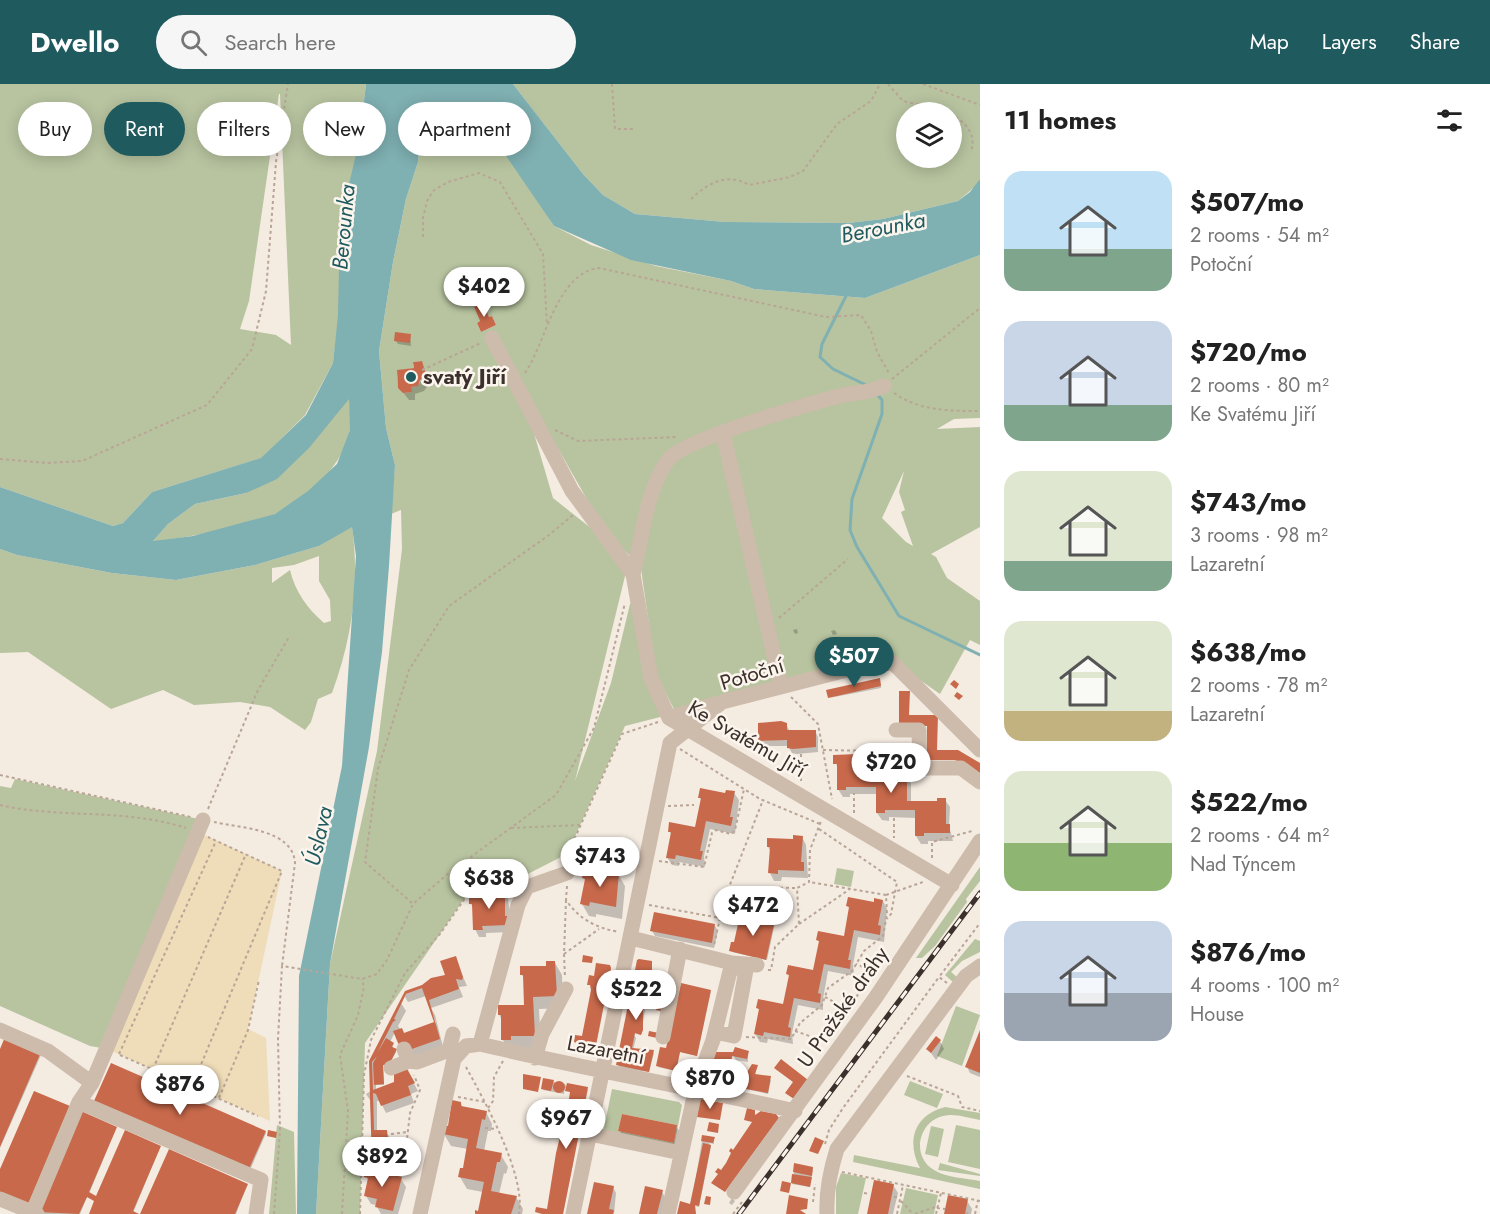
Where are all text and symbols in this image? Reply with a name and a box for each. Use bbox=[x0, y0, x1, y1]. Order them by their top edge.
search box bbox=[156, 15, 576, 69]
text: Dwello bbox=[30, 22, 120, 63]
icon: search bbox=[177, 26, 210, 59]
text: Search here bbox=[225, 26, 336, 58]
text: Map bbox=[1250, 27, 1289, 57]
text: Layers bbox=[1322, 27, 1377, 57]
text: Share bbox=[1410, 27, 1460, 57]
text: 11 homes bbox=[1004, 101, 1116, 139]
chip: Buy bbox=[18, 102, 92, 156]
chip: Rent bbox=[104, 102, 185, 156]
chip: Filters bbox=[197, 102, 291, 156]
chip: New bbox=[303, 102, 386, 156]
chip: Apartment bbox=[398, 102, 531, 156]
map controls bbox=[896, 102, 962, 168]
button: layers bbox=[896, 102, 962, 168]
icon: filters bbox=[1433, 104, 1466, 137]
water label: Berounka bbox=[323, 183, 363, 271]
text: $507/mo bbox=[1190, 183, 1304, 221]
icon: home bbox=[1052, 195, 1124, 267]
water label: Berounka bbox=[838, 203, 928, 251]
text: 2 rooms · 54 m² bbox=[1190, 221, 1329, 250]
text: Potoční bbox=[1190, 250, 1252, 279]
pin: $402 bbox=[448, 267, 520, 318]
text: $402 bbox=[458, 272, 510, 301]
text: $720/mo bbox=[1190, 333, 1307, 371]
icon: home bbox=[1052, 345, 1124, 417]
place label: svatý Jiří bbox=[423, 362, 507, 392]
marker: svatý Jiří bbox=[404, 370, 418, 384]
text: 2 rooms · 80 m² bbox=[1190, 371, 1329, 400]
text: Ke Svatému Jiří bbox=[1190, 400, 1316, 429]
text: $743/mo bbox=[1190, 483, 1306, 521]
icon: home bbox=[1052, 495, 1124, 567]
text: 3 rooms · 98 m² bbox=[1190, 521, 1328, 550]
text: Lazaretní bbox=[1190, 550, 1265, 579]
text: $638/mo bbox=[1190, 633, 1306, 671]
pin: $507 bbox=[818, 637, 890, 688]
text: $507 bbox=[829, 642, 879, 671]
icon: home bbox=[1052, 645, 1124, 717]
street label: Potoční bbox=[716, 650, 789, 698]
text: 2 rooms · 78 m² bbox=[1190, 671, 1327, 700]
street label: Ke Svatému Jiří bbox=[682, 693, 813, 786]
text: Lazaretní bbox=[1190, 700, 1265, 729]
pin: $720 bbox=[855, 743, 927, 794]
text: $720 bbox=[866, 748, 916, 777]
text: $522/mo bbox=[1190, 783, 1308, 821]
icon: home bbox=[1052, 795, 1124, 867]
water label: Úslava bbox=[296, 803, 340, 869]
text: 2 rooms · 64 m² bbox=[1190, 821, 1329, 850]
pin: $743 bbox=[564, 837, 636, 888]
text: $743 bbox=[575, 842, 625, 871]
text: Nad Týncem bbox=[1190, 850, 1296, 879]
pin: $638 bbox=[453, 859, 525, 910]
text: $638 bbox=[464, 864, 514, 893]
pin: $472 bbox=[717, 886, 789, 937]
text: $472 bbox=[727, 891, 779, 920]
text: $876/mo bbox=[1190, 933, 1306, 971]
street label: U Pražské dráhy bbox=[790, 940, 896, 1074]
icon: home bbox=[1052, 945, 1124, 1017]
pin: $522 bbox=[600, 970, 672, 1021]
text: 4 rooms · 100 m² bbox=[1190, 971, 1339, 1000]
text: $522 bbox=[610, 975, 662, 1004]
text: House bbox=[1190, 1000, 1244, 1029]
street label: Lazaretní bbox=[565, 1028, 649, 1073]
pin: $870 bbox=[674, 1059, 746, 1110]
text: $870 bbox=[685, 1064, 735, 1093]
pin: $876 bbox=[144, 1065, 216, 1116]
text: $876 bbox=[155, 1070, 205, 1099]
pin: $967 bbox=[530, 1099, 602, 1150]
text: $967 bbox=[540, 1104, 592, 1133]
pin: $892 bbox=[346, 1137, 418, 1188]
text: $892 bbox=[356, 1142, 408, 1171]

